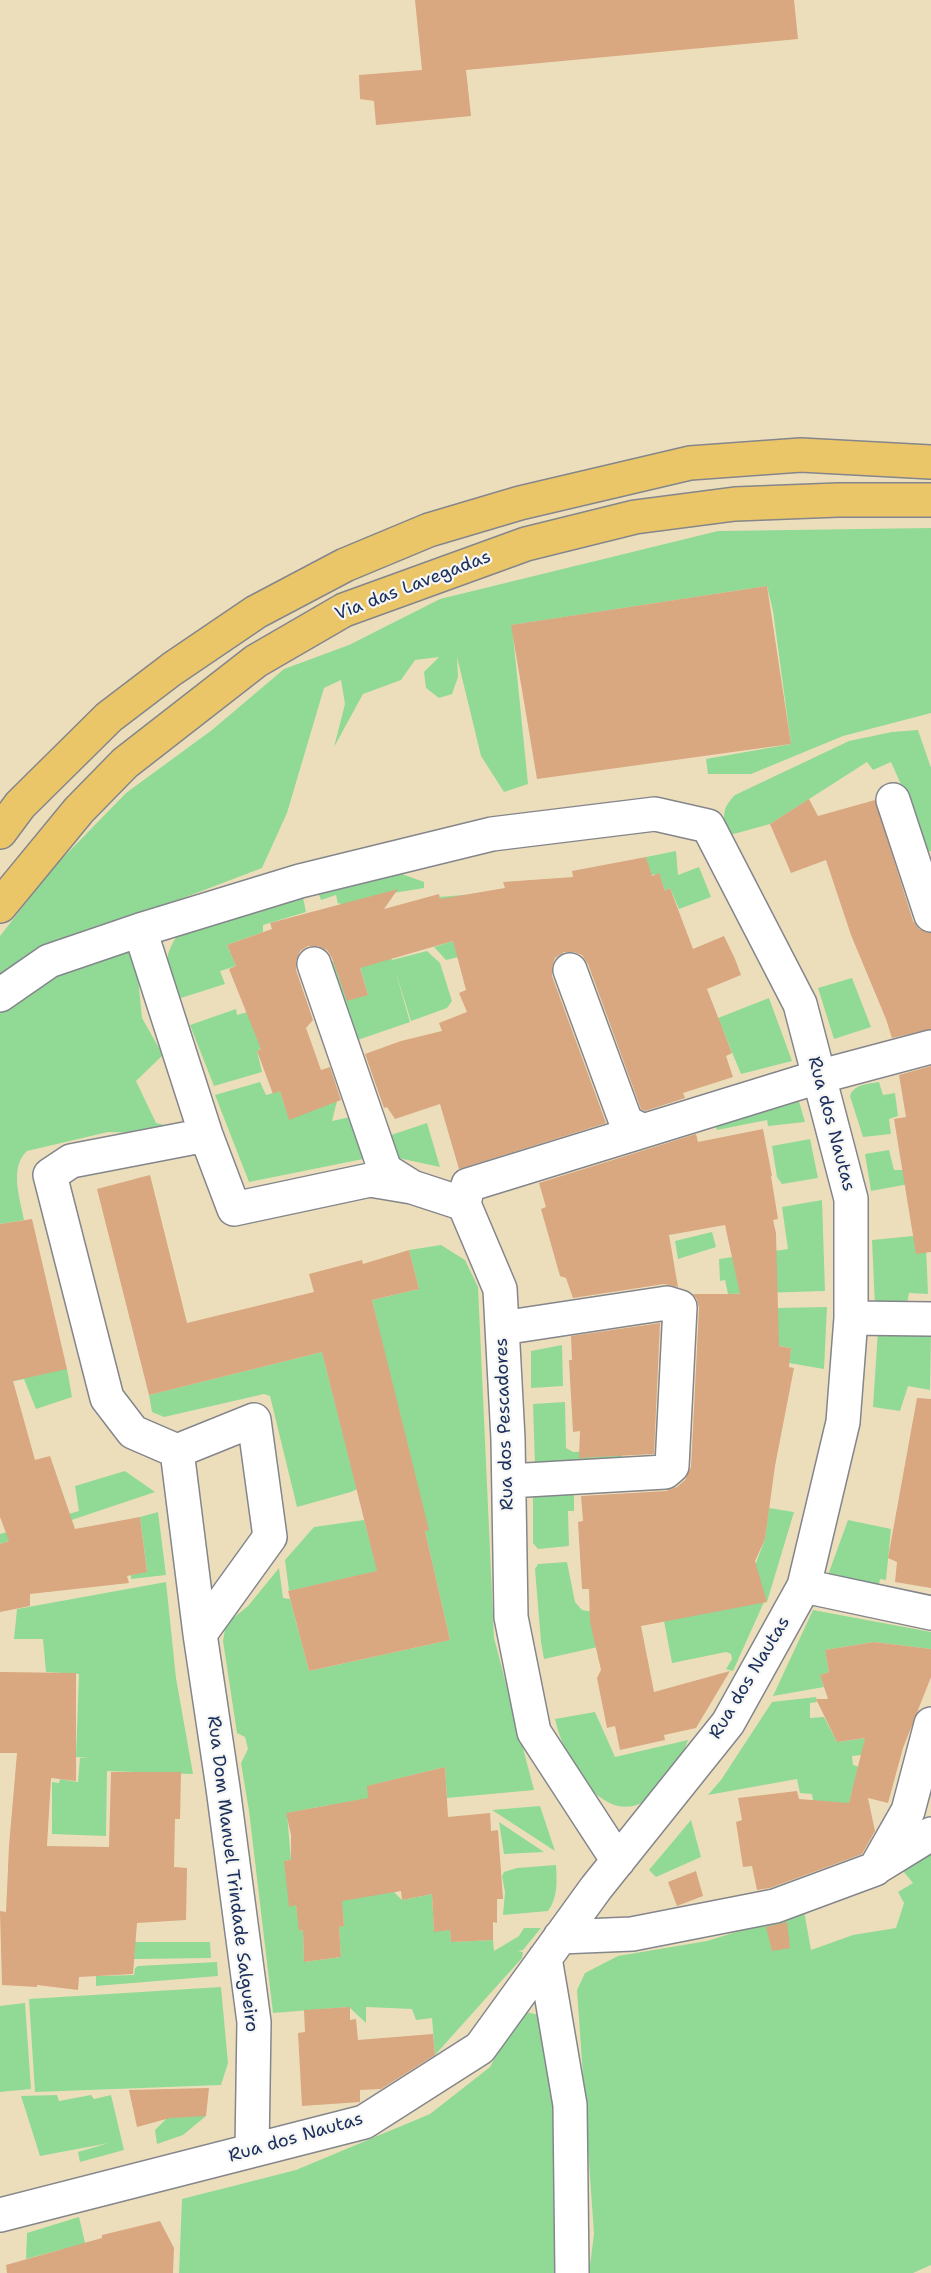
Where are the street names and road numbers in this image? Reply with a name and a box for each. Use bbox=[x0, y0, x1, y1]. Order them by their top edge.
street label: Via das Lavegadas bbox=[332, 546, 494, 626]
street label: Rua dos Nautas bbox=[803, 1054, 859, 1194]
street label: Rua dos Pescadores bbox=[491, 1337, 519, 1511]
street label: Rua dos Nautas bbox=[705, 1613, 795, 1743]
street label: Rua Dom Manuel Trindade Salgueiro bbox=[202, 1715, 262, 2033]
street label: Rua dos Nautas bbox=[226, 2108, 366, 2168]

